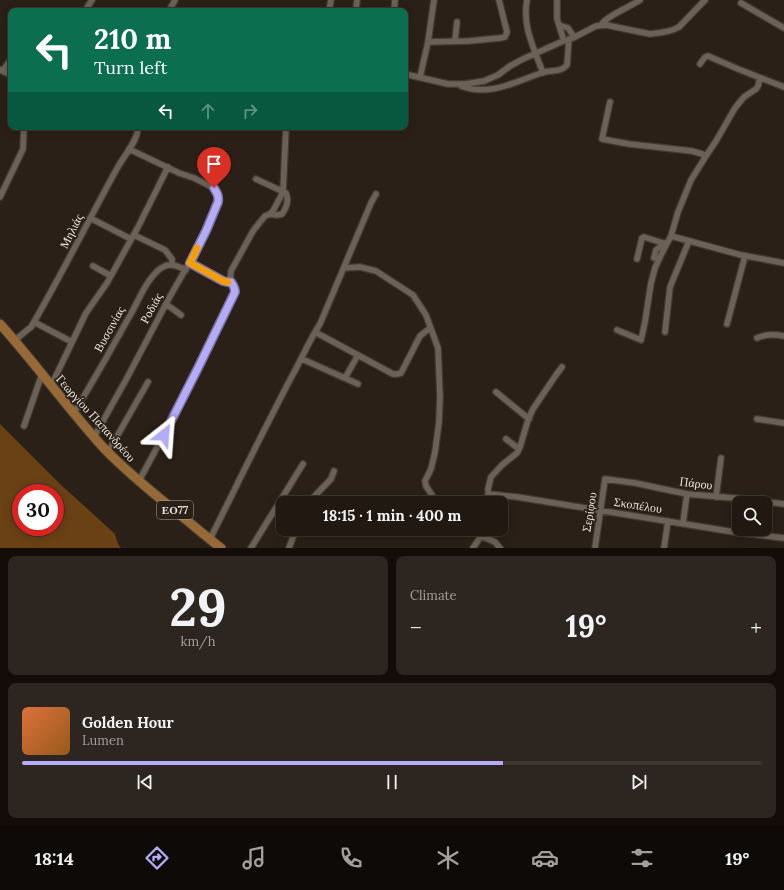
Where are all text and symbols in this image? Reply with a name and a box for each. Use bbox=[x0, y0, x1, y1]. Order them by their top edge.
text: 210 m bbox=[94, 21, 171, 57]
icon: left bbox=[28, 24, 80, 76]
text: Turn left bbox=[94, 56, 167, 79]
icon: left bbox=[155, 100, 177, 122]
icon: ahead bbox=[197, 100, 219, 122]
icon: right bbox=[239, 100, 261, 122]
pin bbox=[197, 147, 231, 188]
icon: arrive bbox=[203, 153, 225, 175]
street label: Μηλιάς bbox=[56, 211, 86, 251]
street label: Ροδιάς bbox=[137, 290, 166, 326]
street label: Βυσσινίας bbox=[90, 303, 128, 354]
street label: Γεωργίου Παπανδρέου bbox=[53, 371, 139, 465]
position arrow bbox=[143, 414, 185, 456]
street label: Πάρου bbox=[679, 474, 714, 492]
speed limit sign: 30 bbox=[12, 484, 64, 536]
street label: Σερίφου bbox=[578, 491, 600, 533]
street label: Σκοπέλου bbox=[613, 494, 663, 516]
map controls bbox=[732, 496, 772, 536]
button: search bbox=[732, 496, 772, 536]
road number: ΕΟ77 bbox=[157, 501, 193, 519]
text: 18:15 · 1 min · 400 m bbox=[323, 506, 461, 525]
text: 29 bbox=[169, 574, 227, 640]
text: Climate bbox=[410, 587, 457, 604]
text: 19° bbox=[566, 607, 606, 645]
text: − bbox=[410, 613, 422, 641]
text: + bbox=[750, 613, 762, 641]
text: km/h bbox=[180, 633, 216, 650]
text: Golden Hour bbox=[82, 713, 174, 732]
text: Lumen bbox=[82, 732, 124, 749]
icon: previous bbox=[134, 771, 156, 793]
icon: pause bbox=[381, 771, 403, 793]
icon: next bbox=[628, 771, 650, 793]
icon: directions bbox=[143, 844, 171, 872]
icon: music bbox=[240, 844, 268, 872]
icon: phone bbox=[337, 844, 365, 872]
icon: climate bbox=[434, 844, 462, 872]
icon: car bbox=[531, 844, 559, 872]
icon: filters bbox=[628, 844, 656, 872]
text: 18:14 bbox=[35, 847, 74, 870]
text: 19° bbox=[725, 847, 749, 870]

